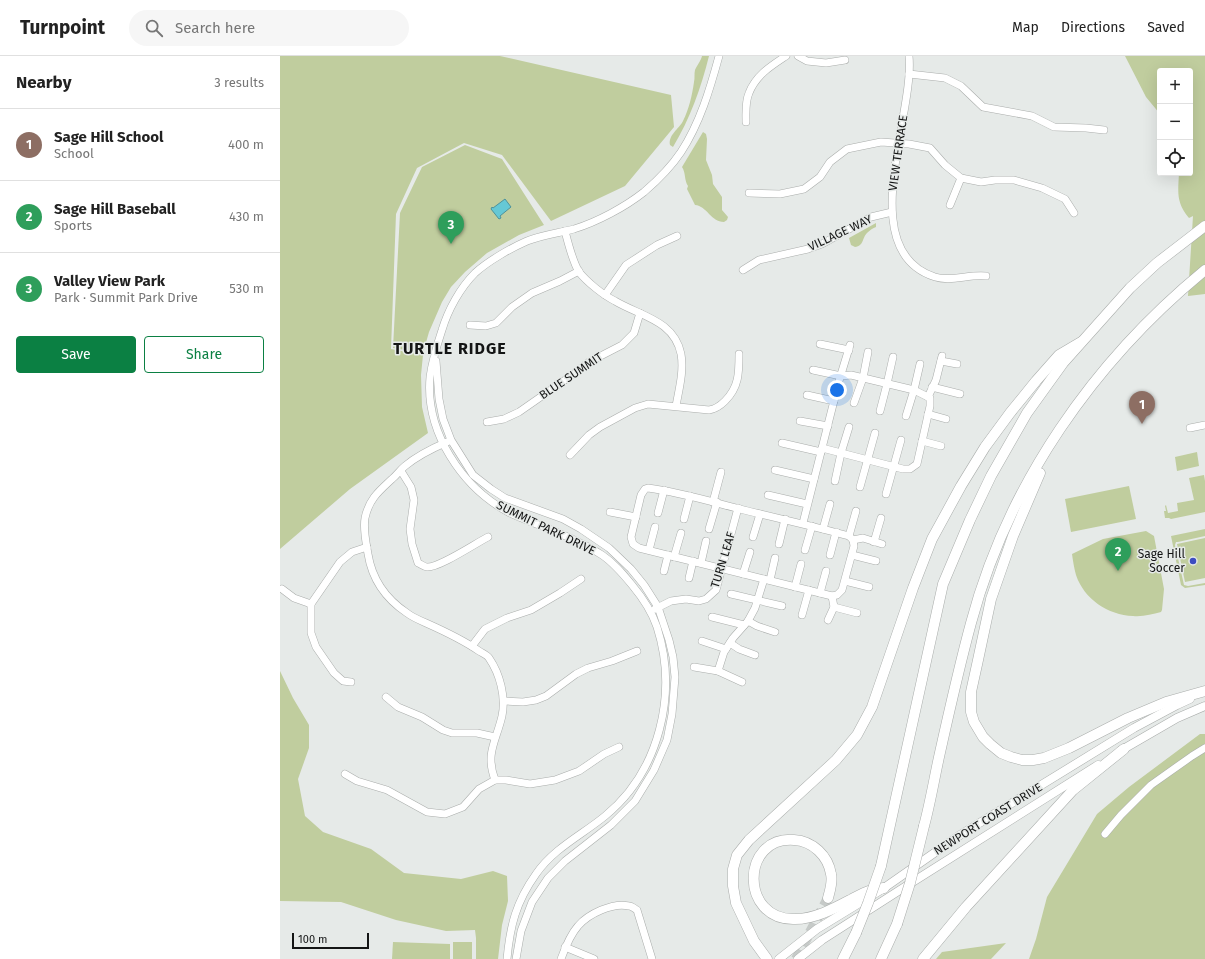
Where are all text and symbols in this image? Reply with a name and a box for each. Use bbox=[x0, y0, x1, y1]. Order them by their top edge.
search box bbox=[129, 10, 409, 46]
text: Turnpoint bbox=[20, 16, 105, 39]
icon: search bbox=[143, 17, 165, 39]
text: Search here bbox=[175, 19, 255, 37]
text: Map bbox=[1012, 19, 1039, 36]
text: Directions bbox=[1061, 19, 1125, 36]
text: Saved bbox=[1147, 19, 1185, 36]
map controls bbox=[1157, 68, 1193, 176]
button: + bbox=[1157, 68, 1193, 104]
text: Nearby bbox=[16, 72, 71, 93]
text: 3 results bbox=[214, 75, 264, 90]
button: − bbox=[1157, 104, 1193, 140]
street label: VIEW TERRACE bbox=[886, 114, 910, 192]
text: Sage Hill School bbox=[54, 128, 164, 146]
text: 1 bbox=[26, 137, 32, 152]
text: 400 m bbox=[228, 137, 264, 152]
button: locate bbox=[1157, 140, 1193, 176]
text: School bbox=[54, 146, 94, 161]
text: Sage Hill Baseball bbox=[54, 200, 176, 218]
text: 2 bbox=[26, 209, 32, 224]
text: 430 m bbox=[229, 209, 264, 224]
pin: 3 bbox=[438, 211, 464, 244]
street label: VILLAGE WAY bbox=[806, 212, 875, 254]
text: Sports bbox=[54, 218, 92, 233]
text: Valley View Park bbox=[54, 272, 165, 290]
text: 3 bbox=[26, 281, 32, 296]
text: 530 m bbox=[229, 281, 264, 296]
text: Park · Summit Park Drive bbox=[54, 290, 198, 305]
button: Save bbox=[16, 336, 136, 373]
button: Share bbox=[144, 336, 264, 373]
district label: TURTLE RIDGE bbox=[393, 339, 507, 358]
street label: BLUE SUMMIT bbox=[537, 349, 606, 402]
your location bbox=[827, 380, 847, 400]
pin: 1 bbox=[1129, 391, 1155, 424]
street label: SUMMIT PARK DRIVE bbox=[494, 498, 598, 558]
street label: TURN LEAF bbox=[708, 530, 738, 590]
pin: 2 bbox=[1105, 538, 1131, 571]
place label: Sage Hill Soccer bbox=[1138, 547, 1185, 575]
marker: Sage Hill Soccer bbox=[1188, 556, 1198, 566]
street label: NEWPORT COAST DRIVE bbox=[931, 780, 1045, 858]
scale bar bbox=[292, 931, 369, 950]
text: 100 m bbox=[298, 933, 327, 946]

